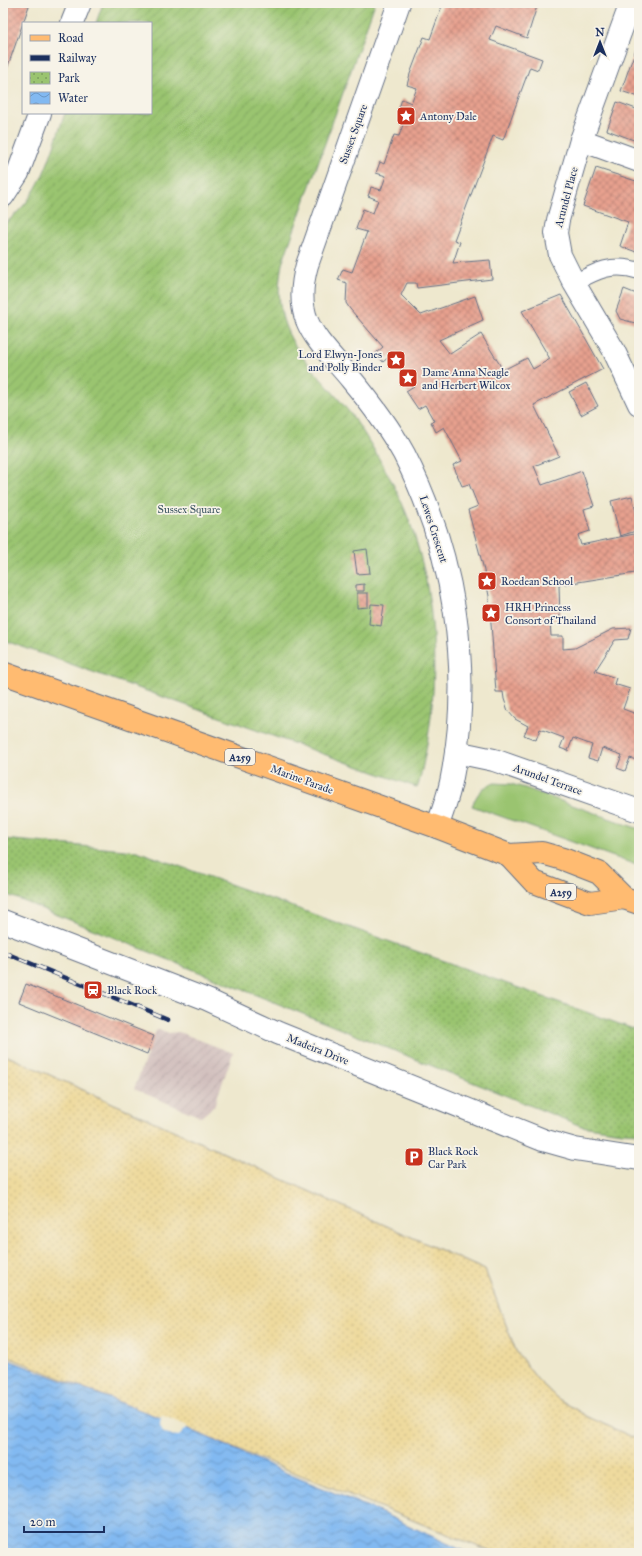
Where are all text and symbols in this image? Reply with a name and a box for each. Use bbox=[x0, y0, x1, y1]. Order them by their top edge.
legend bbox=[22, 22, 152, 114]
north arrow bbox=[580, 22, 620, 62]
text: N bbox=[595, 26, 605, 39]
text: Road bbox=[58, 31, 84, 45]
text: Railway bbox=[58, 51, 97, 65]
text: Park bbox=[58, 71, 80, 85]
text: Water bbox=[58, 91, 88, 105]
street label: Sussex Square bbox=[337, 102, 371, 166]
place icon: Antony Dale bbox=[395, 105, 417, 127]
place label: Antony Dale bbox=[419, 110, 477, 123]
street label: Arundel Place bbox=[552, 165, 581, 230]
place label: Lord Elwyn-Jones and Polly Binder bbox=[298, 348, 383, 374]
place icon: Lord Elwyn-Jones and Polly Binder bbox=[385, 349, 407, 371]
place label: Dame Anna Neagle and Herbert Wilcox bbox=[422, 366, 510, 392]
place icon: Dame Anna Neagle and Herbert Wilcox bbox=[397, 367, 419, 389]
street label: Lewes Crescent bbox=[417, 494, 451, 565]
park label: Sussex Square bbox=[158, 503, 221, 517]
place icon: Roedean School bbox=[476, 570, 498, 592]
place label: Roedean School bbox=[501, 575, 573, 588]
place label: HRH Princess Consort of Thailand bbox=[505, 601, 597, 627]
place icon: HRH Princess Consort of Thailand bbox=[480, 602, 502, 624]
road number: A259 bbox=[225, 749, 255, 765]
street label: Arundel Terrace bbox=[511, 761, 584, 798]
street label: Marine Parade bbox=[269, 762, 335, 797]
road number: A259 bbox=[546, 884, 576, 900]
station icon: Black Rock bbox=[82, 979, 104, 1001]
place label: Black Rock bbox=[107, 984, 158, 997]
street label: Madeira Drive bbox=[285, 1031, 351, 1068]
place label: Black Rock Car Park bbox=[428, 1145, 479, 1171]
parking icon: Black Rock Car Park bbox=[403, 1146, 425, 1168]
scale bar bbox=[24, 1508, 104, 1534]
text: 20 m bbox=[30, 1515, 56, 1529]

